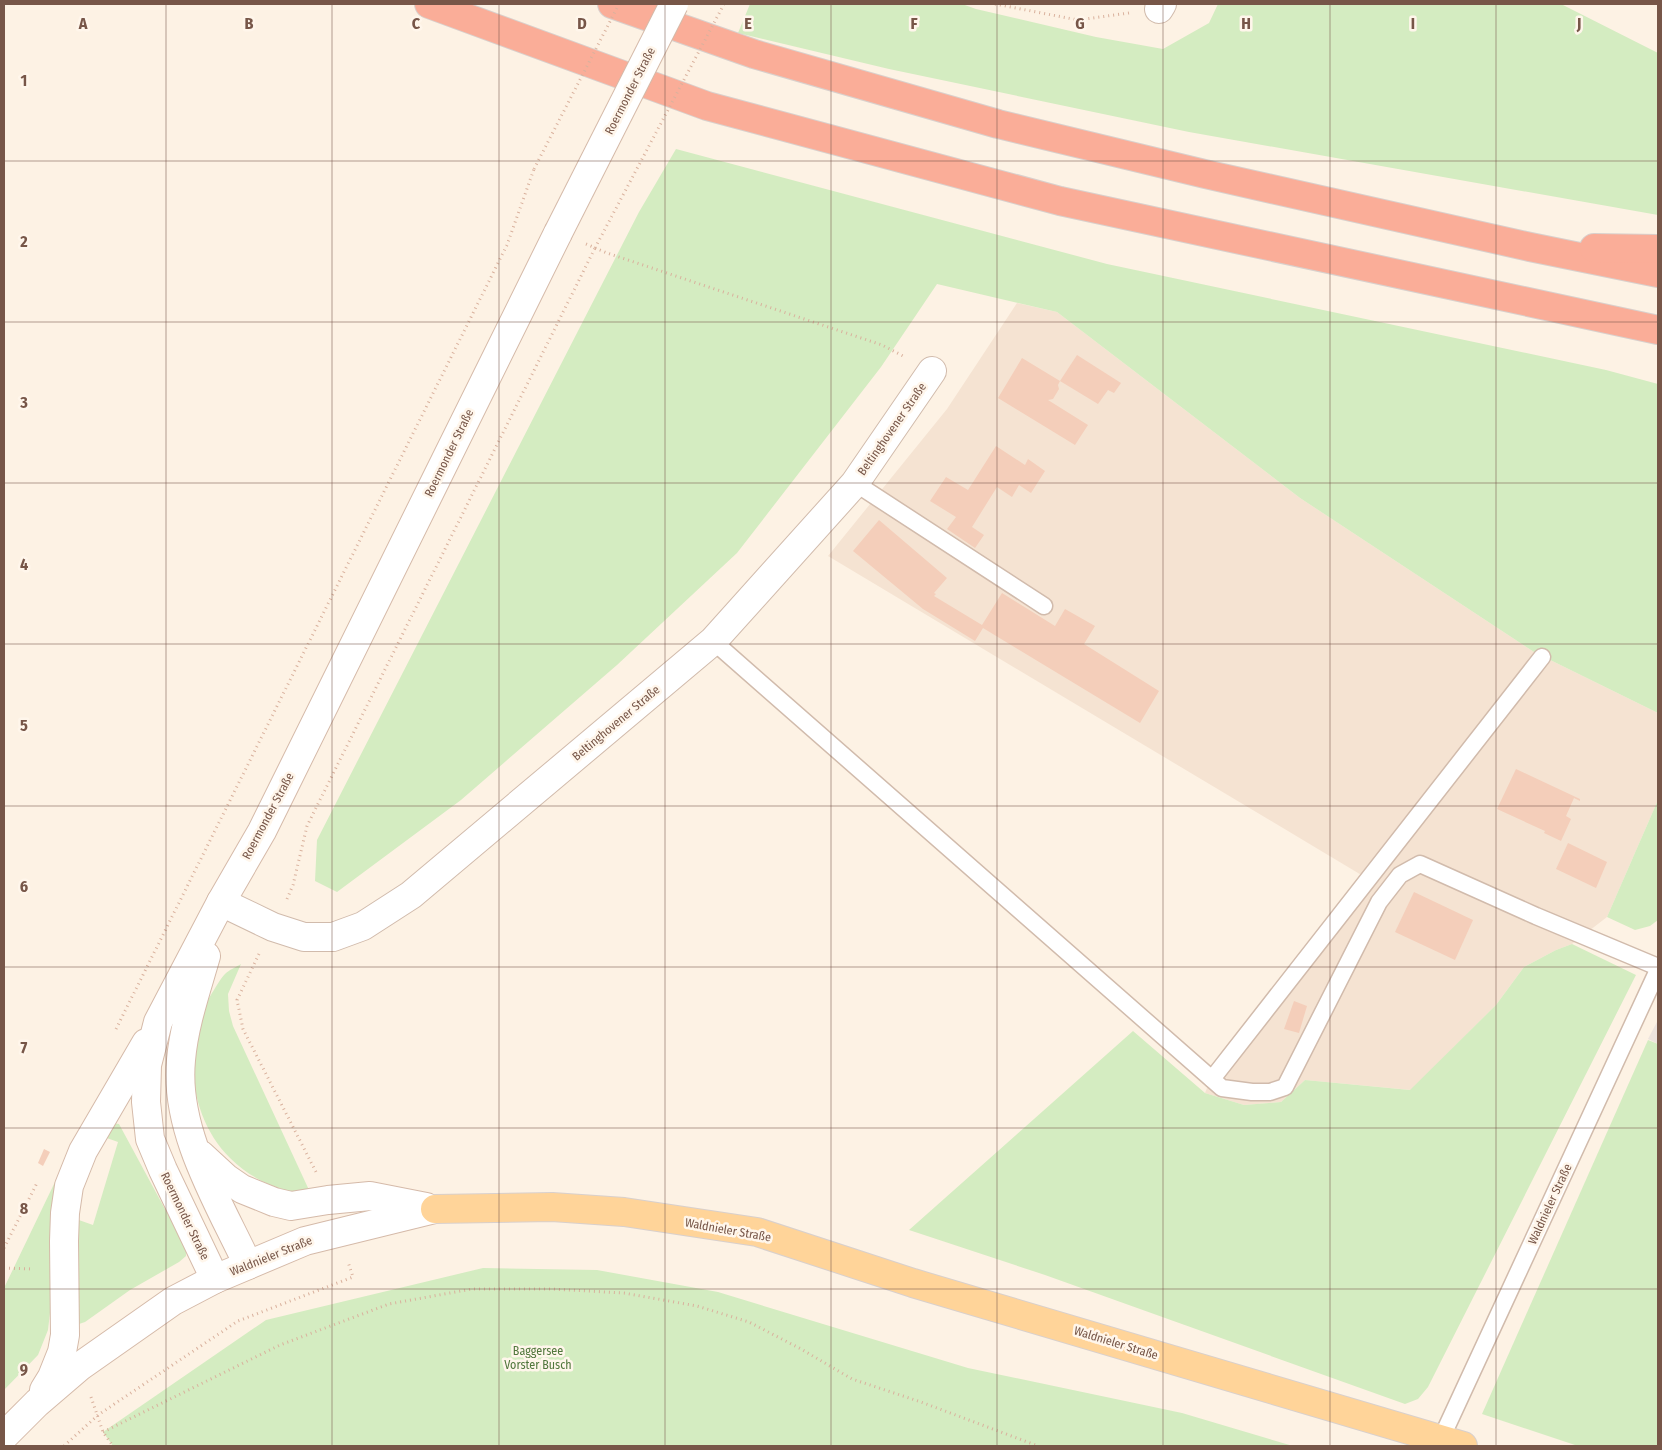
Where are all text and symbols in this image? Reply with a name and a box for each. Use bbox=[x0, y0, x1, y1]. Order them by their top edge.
text: A bbox=[78, 14, 88, 33]
text: B bbox=[245, 14, 254, 33]
text: C bbox=[412, 14, 421, 33]
text: D bbox=[577, 14, 587, 33]
text: E bbox=[744, 14, 752, 33]
text: F bbox=[910, 14, 918, 33]
text: G bbox=[1075, 14, 1085, 33]
text: H bbox=[1241, 14, 1251, 33]
text: I bbox=[1411, 14, 1415, 33]
text: J bbox=[1576, 14, 1581, 33]
street label: Roermonder Straße bbox=[602, 45, 658, 137]
text: 1 bbox=[21, 71, 27, 90]
text: 2 bbox=[19, 232, 28, 251]
street label: Beltinghovener Straße bbox=[855, 380, 929, 478]
text: 3 bbox=[19, 393, 28, 412]
street label: Roermonder Straße bbox=[422, 407, 476, 499]
text: 4 bbox=[20, 555, 28, 574]
street label: Beltinghovener Straße bbox=[570, 682, 663, 764]
text: 5 bbox=[20, 716, 28, 735]
street label: Roermonder Straße bbox=[239, 770, 297, 862]
text: 6 bbox=[20, 877, 28, 896]
text: 7 bbox=[21, 1038, 28, 1057]
street label: Waldnieler Straße bbox=[1525, 1161, 1575, 1246]
street label: Roermonder Straße bbox=[158, 1170, 212, 1262]
text: 8 bbox=[20, 1199, 29, 1218]
street label: Waldnieler Straße bbox=[684, 1216, 772, 1244]
street label: Waldnieler Straße bbox=[228, 1233, 314, 1279]
street label: Waldnieler Straße bbox=[1072, 1324, 1160, 1362]
park label: Baggersee Vorster Busch bbox=[504, 1344, 572, 1372]
text: 9 bbox=[20, 1360, 28, 1379]

